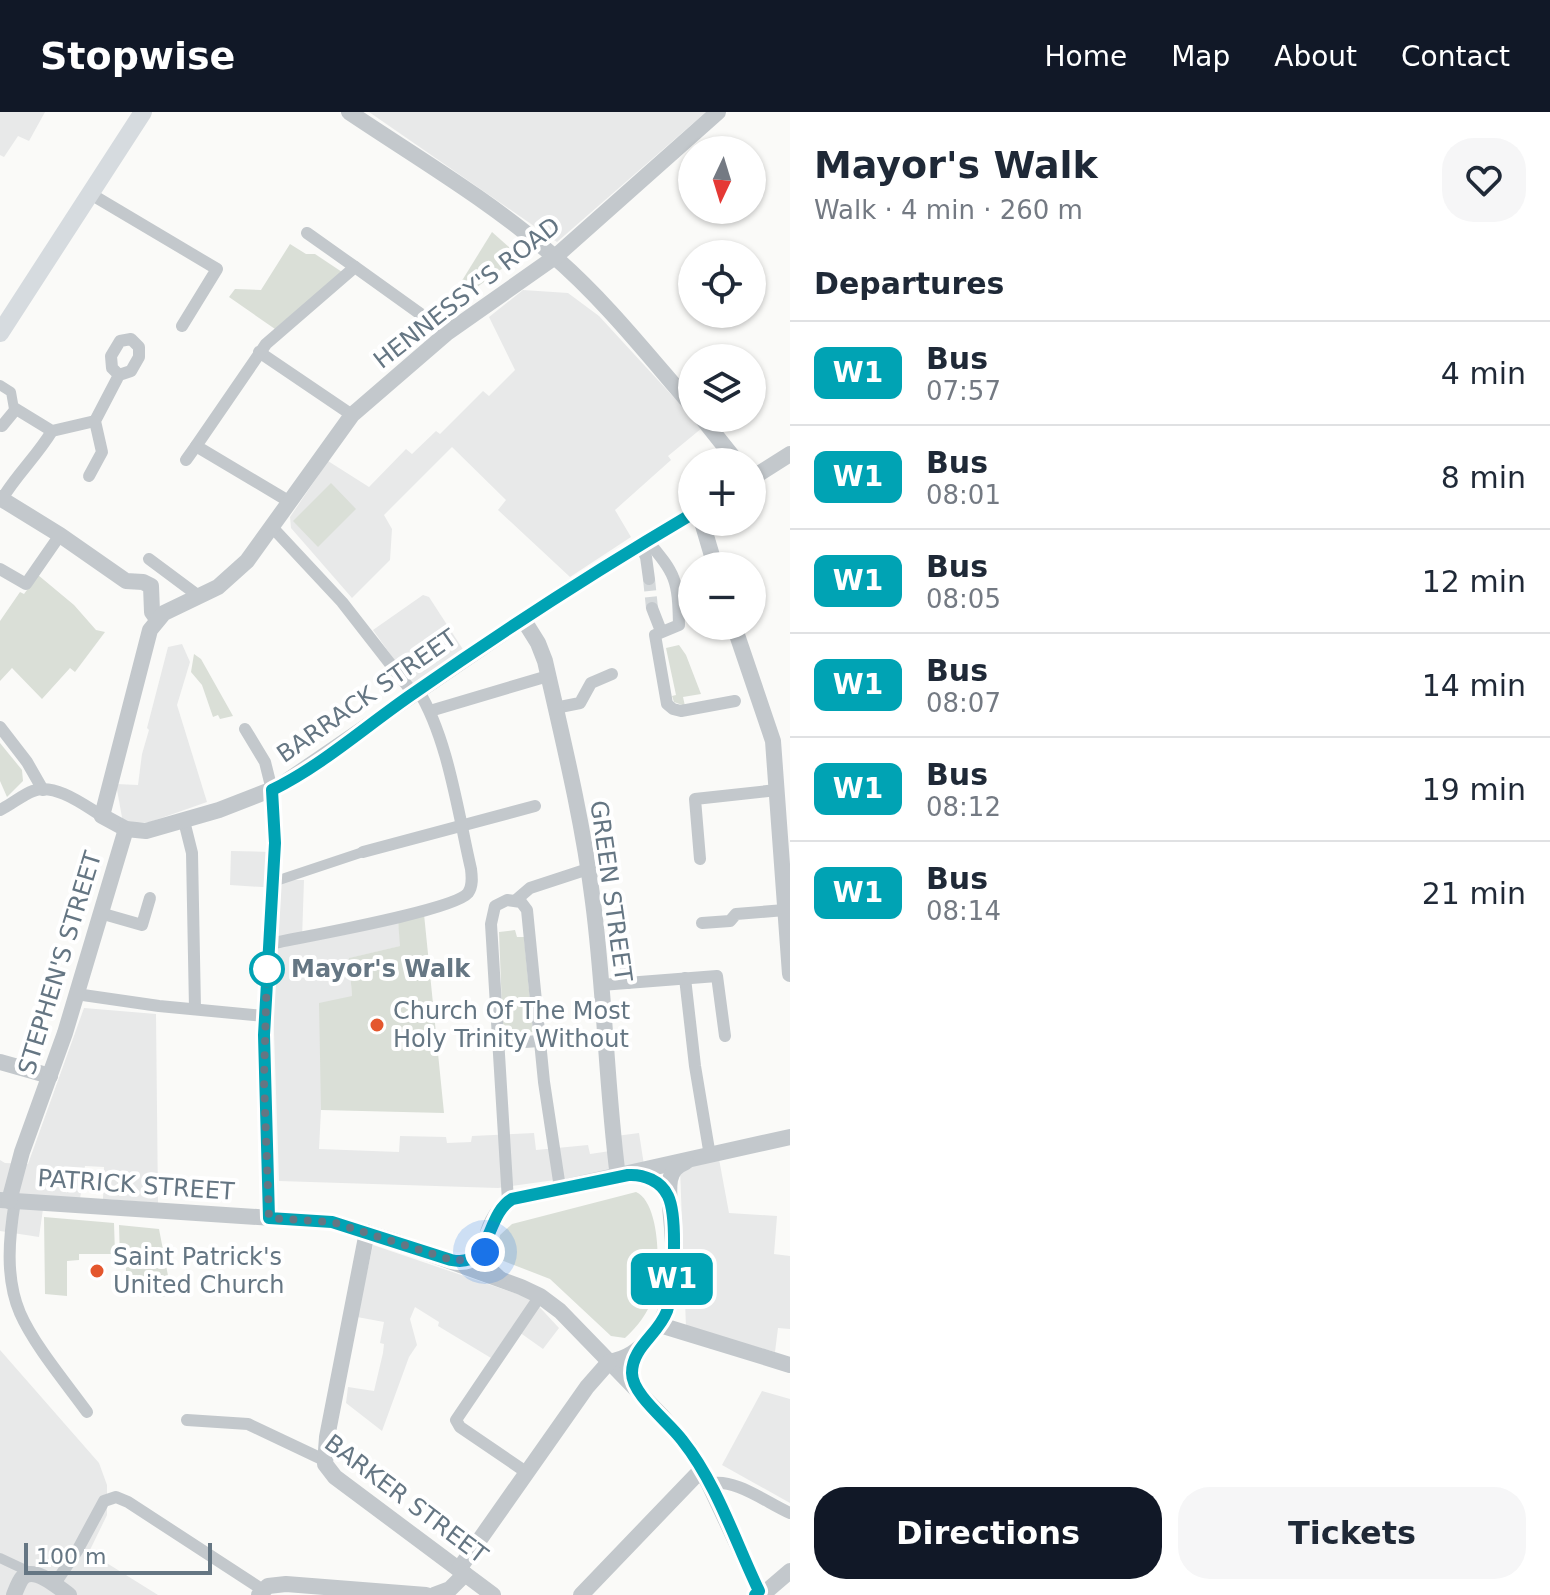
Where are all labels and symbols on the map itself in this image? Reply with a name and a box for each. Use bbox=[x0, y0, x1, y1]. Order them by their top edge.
north arrow bbox=[678, 136, 766, 224]
street label: HENNESSY'S ROAD bbox=[368, 211, 566, 375]
street label: BARRACK STREET bbox=[272, 623, 463, 769]
street label: GREEN STREET bbox=[584, 799, 638, 984]
street label: STEPHEN'S STREET bbox=[13, 848, 107, 1078]
marker: Mayor's Walk bbox=[250, 952, 284, 986]
place label: Mayor's Walk bbox=[291, 955, 471, 983]
place label: Church Of The Most Holy Trinity Without bbox=[393, 997, 630, 1053]
marker: Church Of The Most Holy Trinity Without bbox=[368, 1016, 386, 1034]
street label: PATRICK STREET bbox=[36, 1164, 236, 1206]
your location bbox=[465, 1232, 505, 1272]
place label: Saint Patrick's United Church bbox=[113, 1243, 284, 1299]
line badge: W1 bbox=[636, 1253, 708, 1305]
marker: Saint Patrick's United Church bbox=[88, 1262, 106, 1280]
street label: BARKER STREET bbox=[319, 1429, 493, 1569]
scale bar bbox=[24, 1539, 212, 1575]

